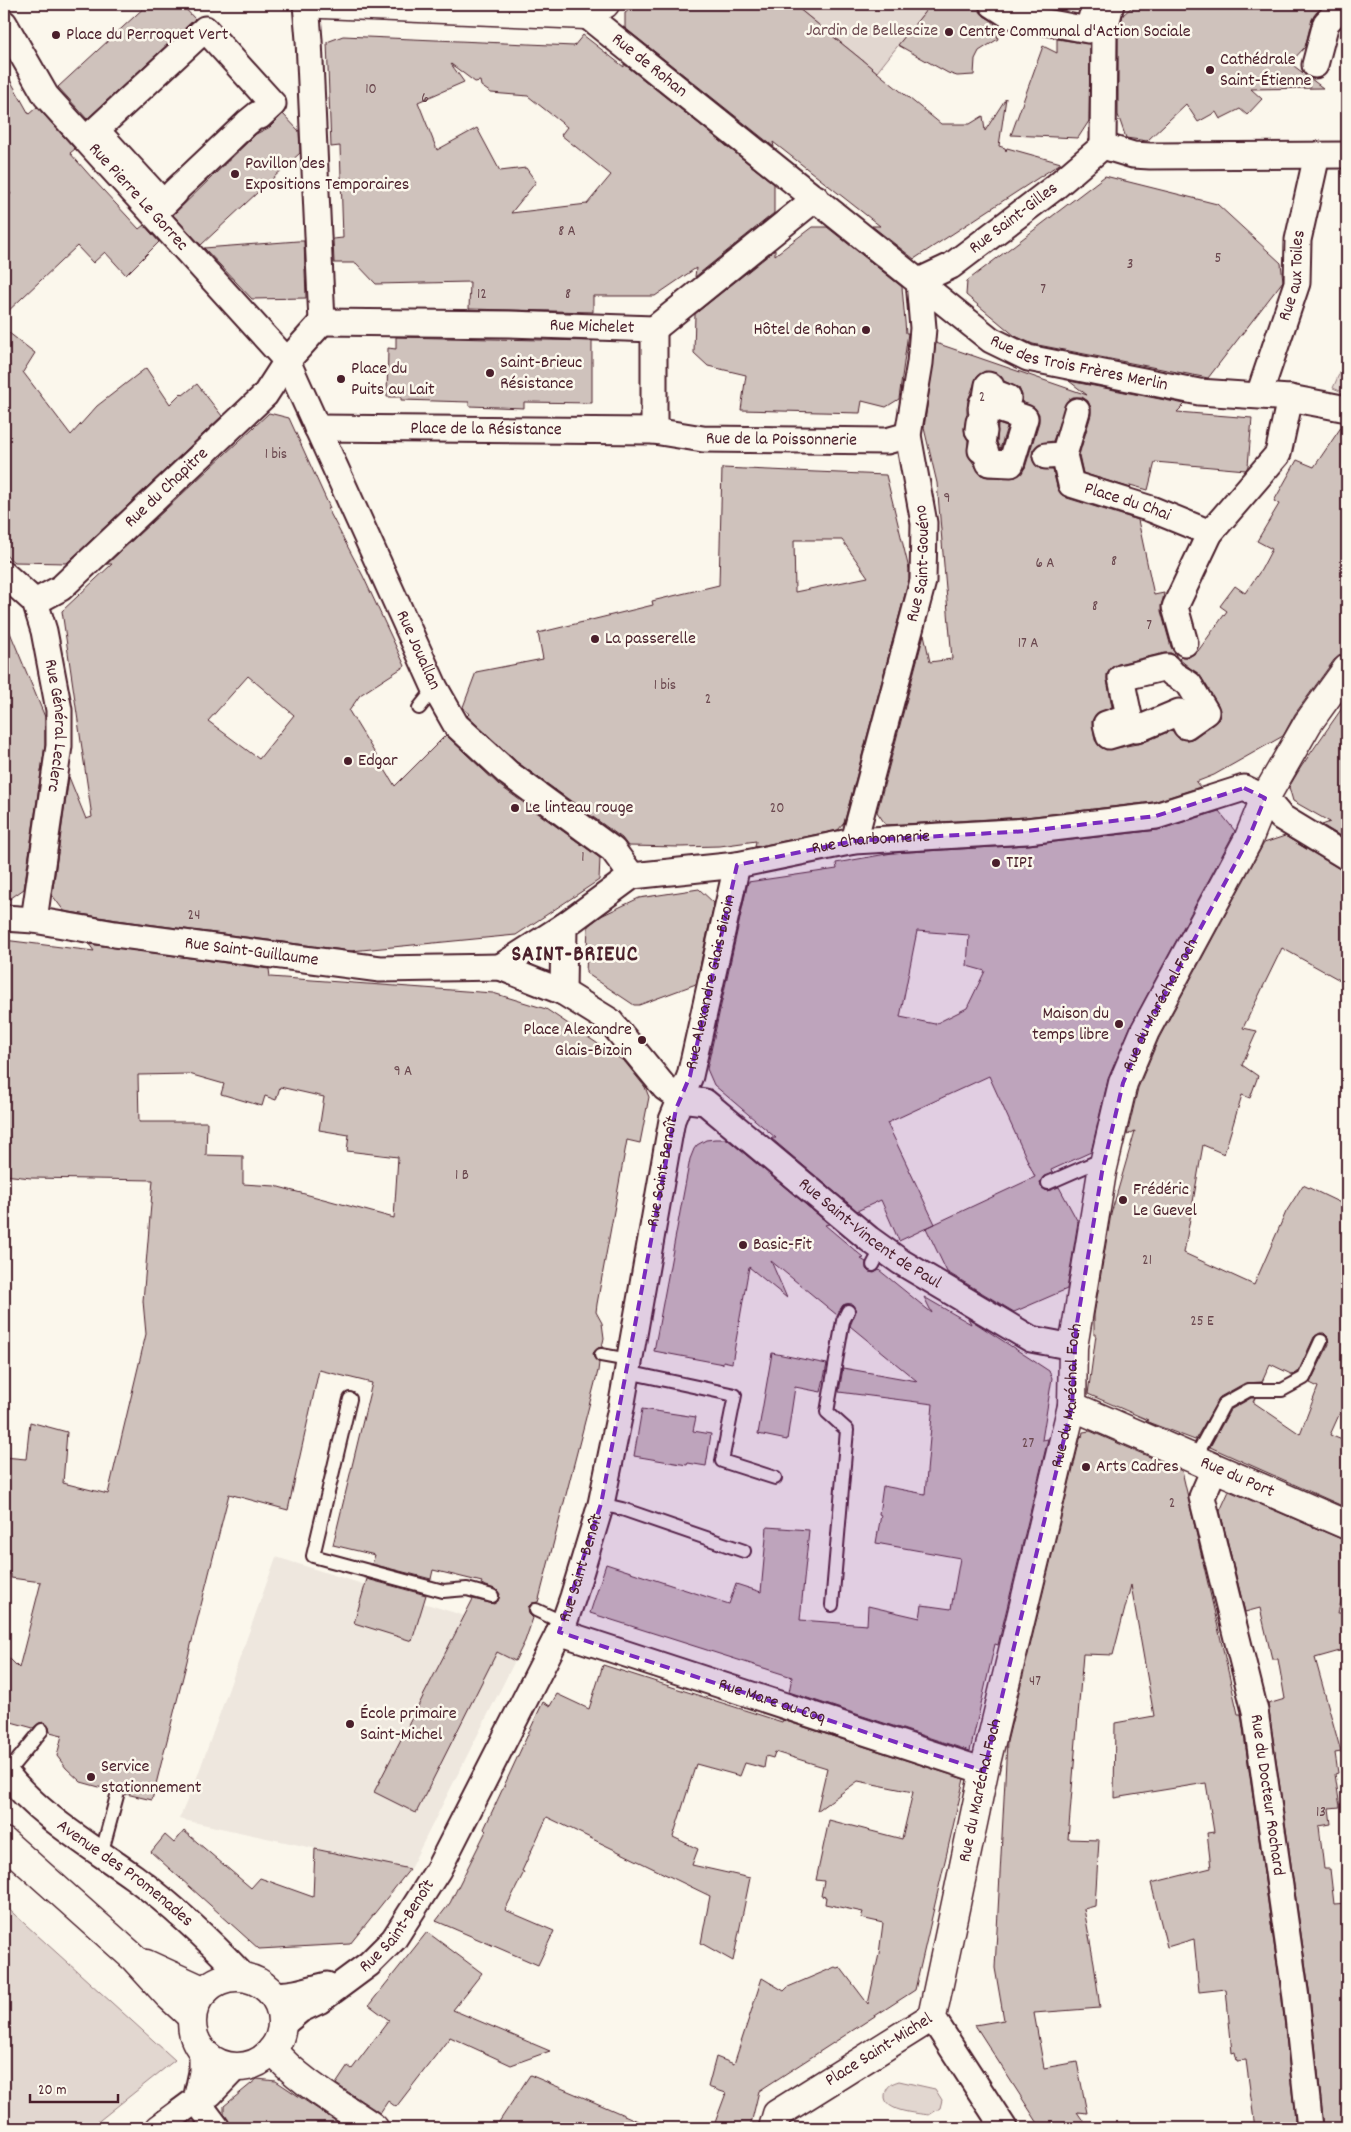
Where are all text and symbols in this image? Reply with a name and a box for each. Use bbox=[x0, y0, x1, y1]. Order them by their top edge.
park label: Jardin de Bellescize bbox=[806, 19, 938, 44]
place label: Centre Communal d'Action Sociale bbox=[959, 20, 1191, 45]
place label: Place du Perroquet Vert bbox=[66, 23, 229, 48]
marker: Centre Communal d'Action Sociale bbox=[943, 26, 955, 38]
street label: Rue de Rohan bbox=[606, 27, 692, 104]
marker: Place du Perroquet Vert bbox=[50, 29, 62, 41]
place label: Cathédrale Saint-Étienne bbox=[1220, 48, 1311, 94]
marker: Cathédrale Saint-Étienne bbox=[1204, 64, 1216, 76]
house number: 10 bbox=[365, 79, 377, 101]
house number: 6 bbox=[421, 88, 429, 110]
street label: Rue Pierre Le Gorrec bbox=[82, 138, 194, 257]
place label: Pavillon des Expositions Temporaires bbox=[245, 152, 409, 198]
marker: Pavillon des Expositions Temporaires bbox=[229, 168, 241, 180]
street label: Rue Saint-Gilles bbox=[964, 177, 1063, 260]
house number: 8 A bbox=[558, 221, 576, 243]
street label: Rue aux Toiles bbox=[1272, 228, 1312, 324]
house number: 5 bbox=[1215, 248, 1222, 270]
house number: 3 bbox=[1127, 254, 1133, 276]
house number: 7 bbox=[1040, 279, 1046, 301]
house number: 12 bbox=[477, 284, 487, 306]
house number: 8 bbox=[565, 284, 571, 306]
street label: Rue Michelet bbox=[549, 313, 635, 341]
place label: Hôtel de Rohan bbox=[754, 318, 856, 343]
marker: Hôtel de Rohan bbox=[860, 324, 872, 336]
street label: Rue des Trois Frères Merlin bbox=[986, 329, 1170, 398]
place label: Saint-Brieuc Résistance bbox=[500, 351, 582, 397]
place label: Place du Puits au Lait bbox=[351, 357, 435, 403]
marker: Saint-Brieuc Résistance bbox=[484, 367, 496, 379]
marker: Place du Puits au Lait bbox=[335, 373, 347, 385]
house number: 2 bbox=[979, 387, 985, 409]
house number: 1 bbox=[966, 403, 970, 425]
street label: Place de la Résistance bbox=[410, 416, 562, 443]
street label: Rue de la Poissonnerie bbox=[706, 427, 857, 453]
street label: Rue du Chapitre bbox=[119, 442, 214, 534]
house number: 1 bis bbox=[265, 444, 287, 466]
street label: Place du Chai bbox=[1081, 476, 1174, 528]
house number: 9 bbox=[944, 488, 950, 510]
street label: Rue Saint-Gouéno bbox=[900, 503, 937, 625]
house number: 8 bbox=[1111, 551, 1117, 573]
house number: 6 A bbox=[1036, 553, 1054, 575]
house number: 8 bbox=[1092, 596, 1098, 618]
street label: Rue Jouallan bbox=[389, 607, 447, 694]
house number: 7 bbox=[1146, 615, 1152, 637]
place label: La passerelle bbox=[605, 627, 696, 652]
marker: La passerelle bbox=[589, 633, 601, 645]
house number: 17 A bbox=[1018, 633, 1038, 655]
street label: Rue Général Leclerc bbox=[37, 657, 72, 794]
house number: 1 bis bbox=[654, 675, 676, 697]
house number: 2 bbox=[705, 689, 711, 711]
place label: Edgar bbox=[358, 749, 398, 774]
marker: Edgar bbox=[342, 755, 354, 767]
place label: Le linteau rouge bbox=[525, 796, 634, 821]
house number: 20 bbox=[770, 798, 784, 820]
marker: Le linteau rouge bbox=[509, 802, 521, 814]
street label: Rue Charbonnerie bbox=[809, 824, 931, 862]
house number: 1 bbox=[581, 847, 585, 869]
place label: TIPI bbox=[1006, 851, 1033, 876]
marker: TIPI bbox=[990, 857, 1002, 869]
street label: Rue Alexandre Glais-Bizoin bbox=[679, 892, 743, 1072]
house number: 24 bbox=[188, 905, 200, 927]
street label: Rue Saint-Guillaume bbox=[183, 931, 320, 973]
street label: Rue du Maréchal Foch bbox=[1117, 934, 1205, 1075]
district label: SAINT-BRIEUC bbox=[511, 940, 639, 971]
place label: Maison du temps libre bbox=[1032, 1002, 1109, 1048]
place label: Place Alexandre Glais-Bizoin bbox=[523, 1018, 632, 1064]
marker: Maison du temps libre bbox=[1113, 1018, 1125, 1030]
marker: Place Alexandre Glais-Bizoin bbox=[636, 1034, 648, 1046]
house number: 9 A bbox=[394, 1061, 412, 1083]
street label: Rue Saint-Benoît bbox=[641, 1111, 685, 1229]
house number: 1 B bbox=[455, 1165, 469, 1187]
street label: Rue Saint-Vincent de Paul bbox=[793, 1172, 946, 1296]
place label: Frédéric Le Guevel bbox=[1133, 1178, 1198, 1224]
marker: Frédéric Le Guevel bbox=[1117, 1194, 1129, 1206]
place label: Basic-Fit bbox=[753, 1233, 813, 1258]
marker: Basic-Fit bbox=[737, 1239, 749, 1251]
house number: 21 bbox=[1142, 1250, 1152, 1272]
house number: 25 E bbox=[1190, 1311, 1214, 1333]
street label: Rue du Maréchal Foch bbox=[1045, 1321, 1089, 1471]
house number: 27 bbox=[1022, 1433, 1034, 1455]
street label: Rue du Port bbox=[1196, 1450, 1278, 1505]
place label: Arts Cadres bbox=[1096, 1455, 1179, 1480]
marker: Arts Cadres bbox=[1080, 1461, 1092, 1473]
house number: 2 bbox=[1169, 1493, 1175, 1515]
street label: Rue Saint-Benoît bbox=[553, 1510, 610, 1625]
house number: 47 bbox=[1029, 1671, 1041, 1693]
street label: Rue Mare au Coq bbox=[715, 1672, 829, 1731]
place label: École primaire Saint-Michel bbox=[360, 1702, 457, 1748]
street label: Rue du Docteur Rochard bbox=[1243, 1713, 1291, 1877]
street label: Rue du Maréchal Foch bbox=[953, 1716, 1009, 1865]
marker: École primaire Saint-Michel bbox=[344, 1718, 356, 1730]
place label: Service stationnement bbox=[101, 1755, 202, 1801]
marker: Service stationnement bbox=[85, 1771, 97, 1783]
house number: 13 bbox=[1316, 1802, 1326, 1824]
street label: Avenue des Promenades bbox=[51, 1814, 199, 1933]
street label: Rue Saint-Benoît bbox=[355, 1875, 441, 1979]
street label: Place Saint-Michel bbox=[820, 2007, 938, 2093]
scale bar bbox=[30, 2072, 118, 2104]
text: 20 m bbox=[38, 2080, 66, 2102]

